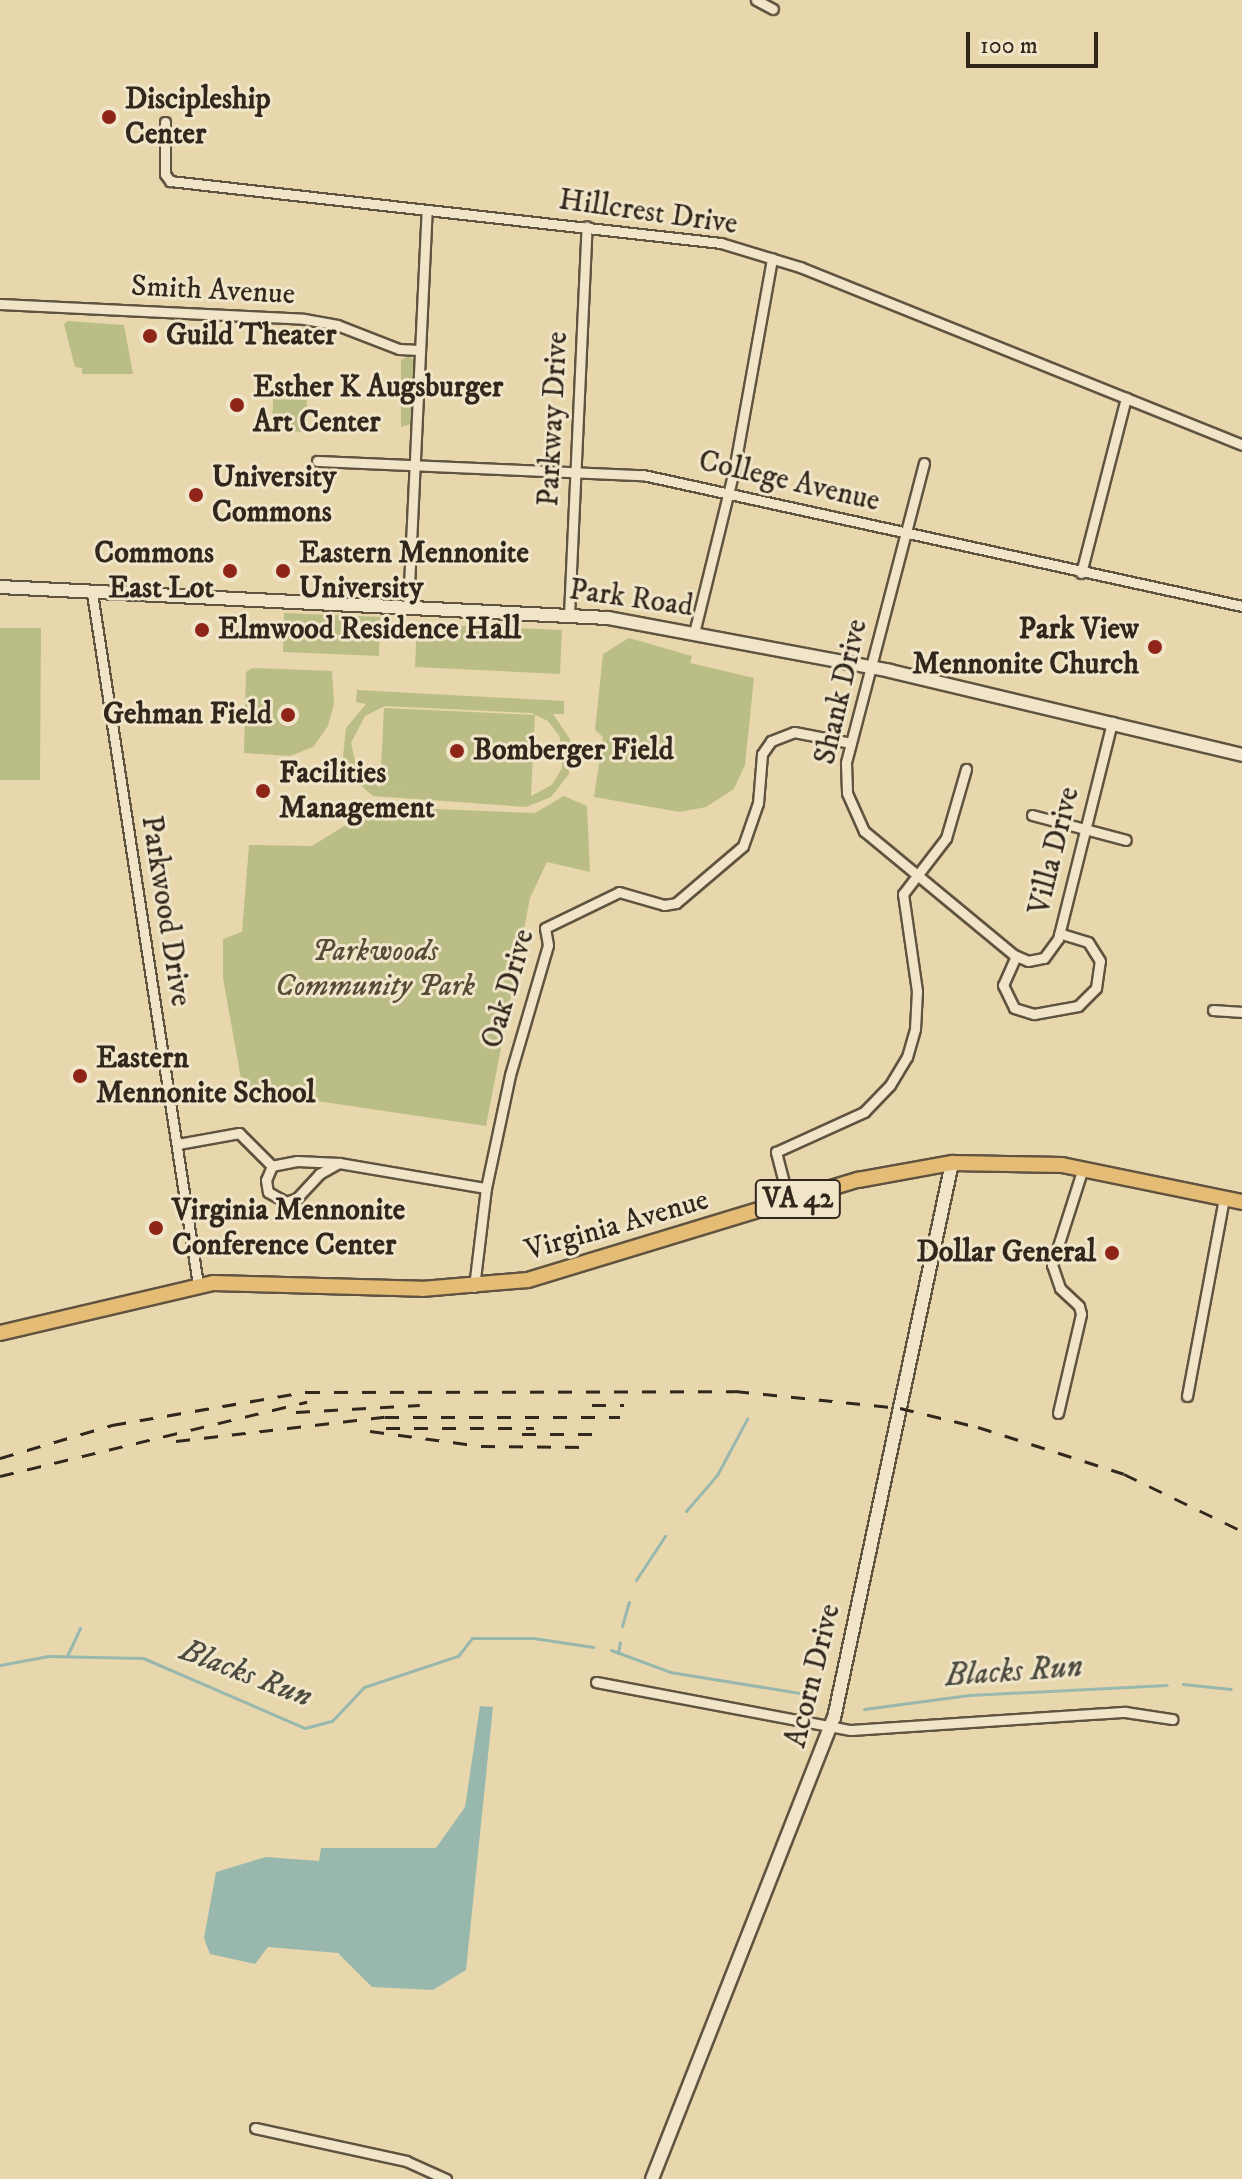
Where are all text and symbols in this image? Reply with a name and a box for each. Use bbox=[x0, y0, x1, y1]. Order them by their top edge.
scale bar bbox=[970, 16, 1102, 66]
text: 100 m bbox=[980, 31, 1038, 61]
place label: Discipleship Center bbox=[125, 82, 271, 152]
marker: Discipleship Center bbox=[100, 108, 118, 126]
street label: Hillcrest Drive bbox=[556, 183, 740, 243]
street label: Smith Avenue bbox=[130, 269, 296, 313]
place label: Guild Theater bbox=[166, 318, 336, 354]
marker: Guild Theater bbox=[141, 327, 159, 345]
street label: Parkway Drive bbox=[531, 331, 577, 507]
place label: Esther K Augsburger Art Center bbox=[253, 370, 503, 440]
marker: Esther K Augsburger Art Center bbox=[228, 396, 246, 414]
street label: College Avenue bbox=[695, 444, 883, 520]
place label: University Commons bbox=[212, 460, 336, 530]
marker: University Commons bbox=[187, 486, 205, 504]
place label: Commons East Lot bbox=[94, 536, 214, 606]
place label: Eastern Mennonite University bbox=[299, 536, 529, 606]
marker: Commons East Lot bbox=[221, 562, 239, 580]
marker: Eastern Mennonite University bbox=[274, 562, 292, 580]
street label: Park Road bbox=[567, 573, 695, 625]
place label: Elmwood Residence Hall bbox=[218, 612, 521, 648]
place label: Park View Mennonite Church bbox=[912, 612, 1139, 682]
street label: Shank Drive bbox=[808, 616, 876, 768]
marker: Elmwood Residence Hall bbox=[193, 621, 211, 639]
marker: Park View Mennonite Church bbox=[1146, 638, 1164, 656]
place label: Gehman Field bbox=[103, 697, 272, 733]
marker: Gehman Field bbox=[279, 706, 297, 724]
place label: Bomberger Field bbox=[473, 733, 674, 769]
marker: Bomberger Field bbox=[448, 742, 466, 760]
place label: Facilities Management bbox=[279, 756, 435, 826]
marker: Facilities Management bbox=[254, 782, 272, 800]
street label: Villa Drive bbox=[1022, 783, 1088, 919]
street label: Parkwood Drive bbox=[132, 813, 198, 1009]
street label: Oak Drive bbox=[475, 925, 543, 1053]
park label: Parkwoods Community Park bbox=[275, 934, 475, 1004]
place label: Eastern Mennonite School bbox=[96, 1041, 315, 1112]
marker: Eastern Mennonite School bbox=[71, 1067, 89, 1085]
road number: VA 42 bbox=[754, 1175, 842, 1223]
street label: Virginia Avenue bbox=[521, 1183, 713, 1269]
place label: Virginia Mennonite Conference Center bbox=[172, 1193, 405, 1264]
marker: Virginia Mennonite Conference Center bbox=[147, 1219, 165, 1237]
place label: Dollar General bbox=[917, 1235, 1096, 1271]
marker: Dollar General bbox=[1103, 1244, 1121, 1262]
street label: Acorn Drive bbox=[779, 1601, 849, 1751]
water label: Blacks Run bbox=[175, 1631, 317, 1717]
water label: Blacks Run bbox=[944, 1648, 1084, 1696]

